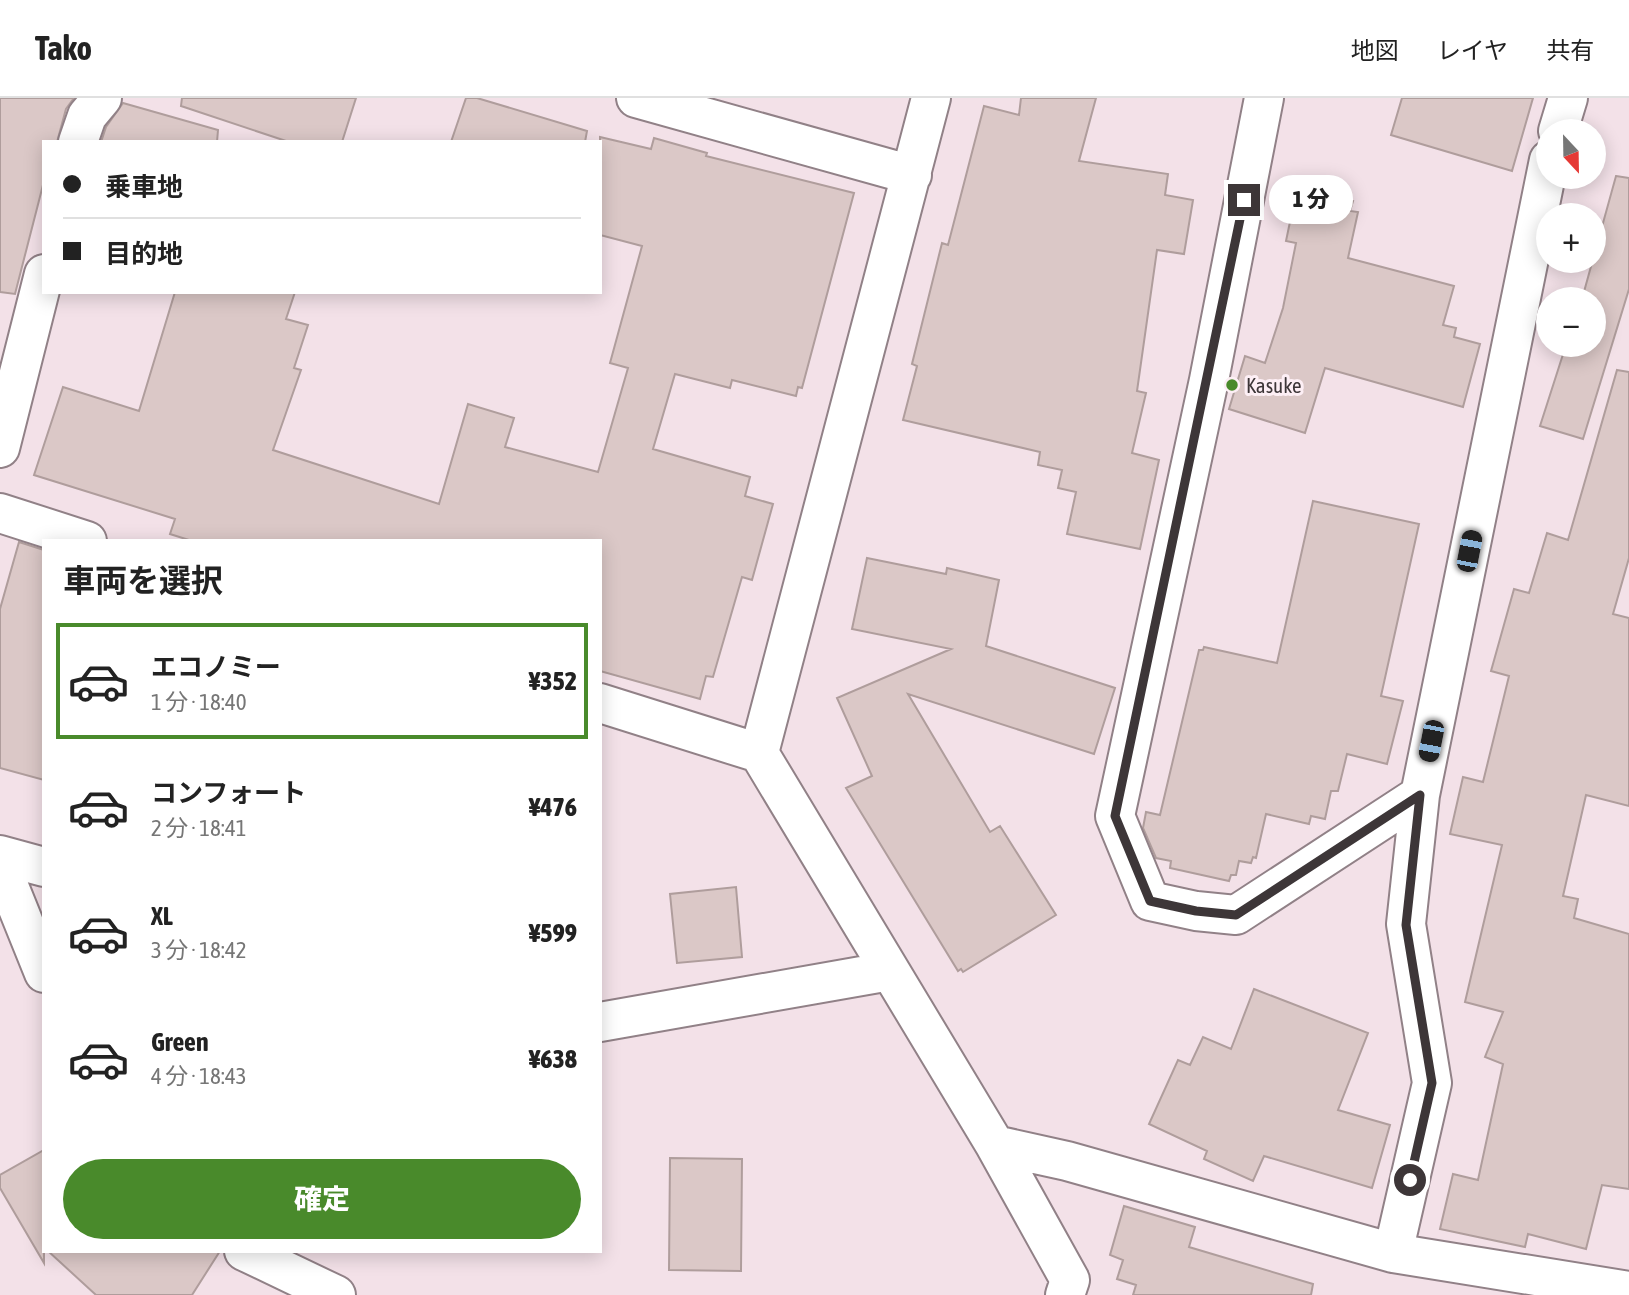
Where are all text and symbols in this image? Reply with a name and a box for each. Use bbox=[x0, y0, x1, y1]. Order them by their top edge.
text: Tako bbox=[35, 29, 92, 67]
text: 地図 bbox=[1351, 37, 1399, 64]
text: レイヤ bbox=[1437, 37, 1508, 64]
text: 共有 bbox=[1546, 37, 1594, 64]
north arrow bbox=[1536, 119, 1606, 189]
map controls bbox=[1536, 119, 1606, 357]
text: 乗車地 bbox=[105, 172, 183, 202]
callout: 1 分 bbox=[1268, 176, 1352, 224]
route end bbox=[1228, 184, 1260, 216]
text: 1 分 bbox=[1293, 186, 1329, 212]
button: + bbox=[1536, 203, 1606, 273]
text: 目的地 bbox=[105, 239, 183, 269]
button: − bbox=[1536, 287, 1606, 357]
place label: Kasuke bbox=[1246, 373, 1302, 397]
marker: Kasuke bbox=[1224, 377, 1240, 393]
car bbox=[1455, 528, 1484, 574]
text: 車両を選択 bbox=[63, 562, 223, 599]
icon: car bbox=[67, 650, 130, 713]
text: エコノミー bbox=[151, 652, 281, 682]
text: ¥352 bbox=[529, 666, 577, 696]
text: 1 分 · 18:40 bbox=[151, 689, 247, 715]
car bbox=[1417, 718, 1446, 764]
icon: car bbox=[67, 776, 130, 839]
text: コンフォート bbox=[151, 778, 306, 808]
text: ¥476 bbox=[529, 792, 577, 822]
text: 2 分 · 18:41 bbox=[151, 815, 247, 841]
text: XL bbox=[151, 901, 173, 931]
icon: car bbox=[67, 902, 130, 965]
text: ¥599 bbox=[529, 918, 577, 948]
text: 3 分 · 18:42 bbox=[151, 937, 247, 963]
text: Green bbox=[151, 1027, 209, 1057]
icon: car bbox=[67, 1028, 130, 1091]
text: ¥638 bbox=[529, 1044, 577, 1074]
text: 4 分 · 18:43 bbox=[151, 1063, 247, 1089]
button: 確定 bbox=[63, 1159, 581, 1239]
route start bbox=[1394, 1164, 1426, 1196]

